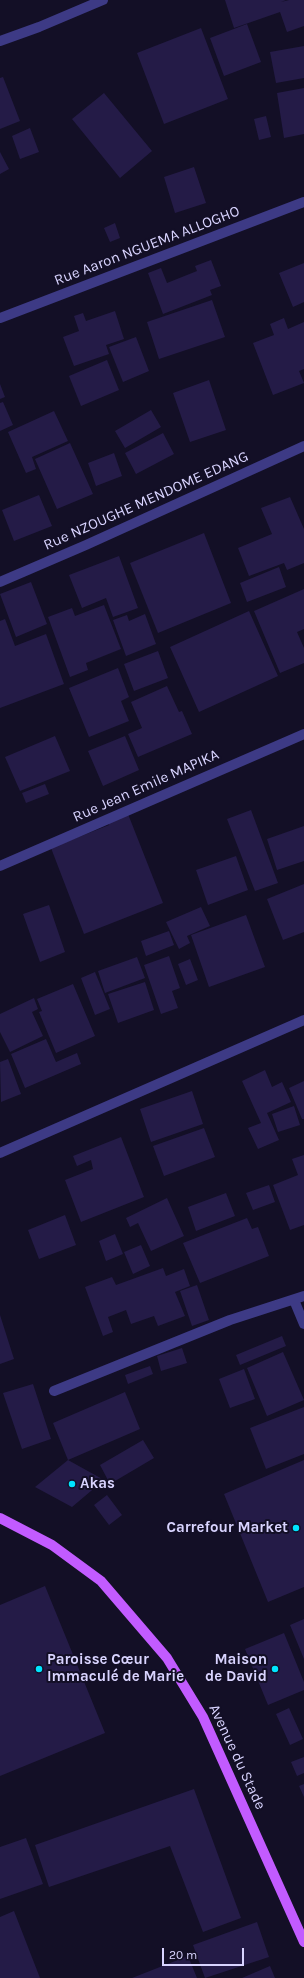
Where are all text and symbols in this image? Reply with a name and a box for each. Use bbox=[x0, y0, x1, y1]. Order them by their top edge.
street label: Rue Aaron NGUEMA ALLOGHO bbox=[52, 202, 242, 290]
street label: Rue NZOUGHE MENDOME EDANG bbox=[41, 448, 251, 554]
street label: Rue Jean Emile MAPIKA bbox=[70, 746, 222, 826]
place label: Akas bbox=[80, 1475, 115, 1493]
marker: Akas bbox=[67, 1479, 77, 1489]
place label: Carrefour Market bbox=[166, 1519, 288, 1537]
marker: Carrefour Market bbox=[291, 1523, 301, 1533]
place label: Paroisse Cœur Immaculé de Marie bbox=[47, 1651, 184, 1686]
place label: Maison de David bbox=[205, 1651, 267, 1686]
marker: Paroisse Cœur Immaculé de Marie bbox=[34, 1664, 44, 1674]
marker: Maison de David bbox=[270, 1664, 280, 1674]
street label: Avenue du Stade bbox=[205, 1702, 269, 1812]
scale bar bbox=[164, 1940, 246, 1966]
text: 20 m bbox=[169, 1948, 197, 1962]

